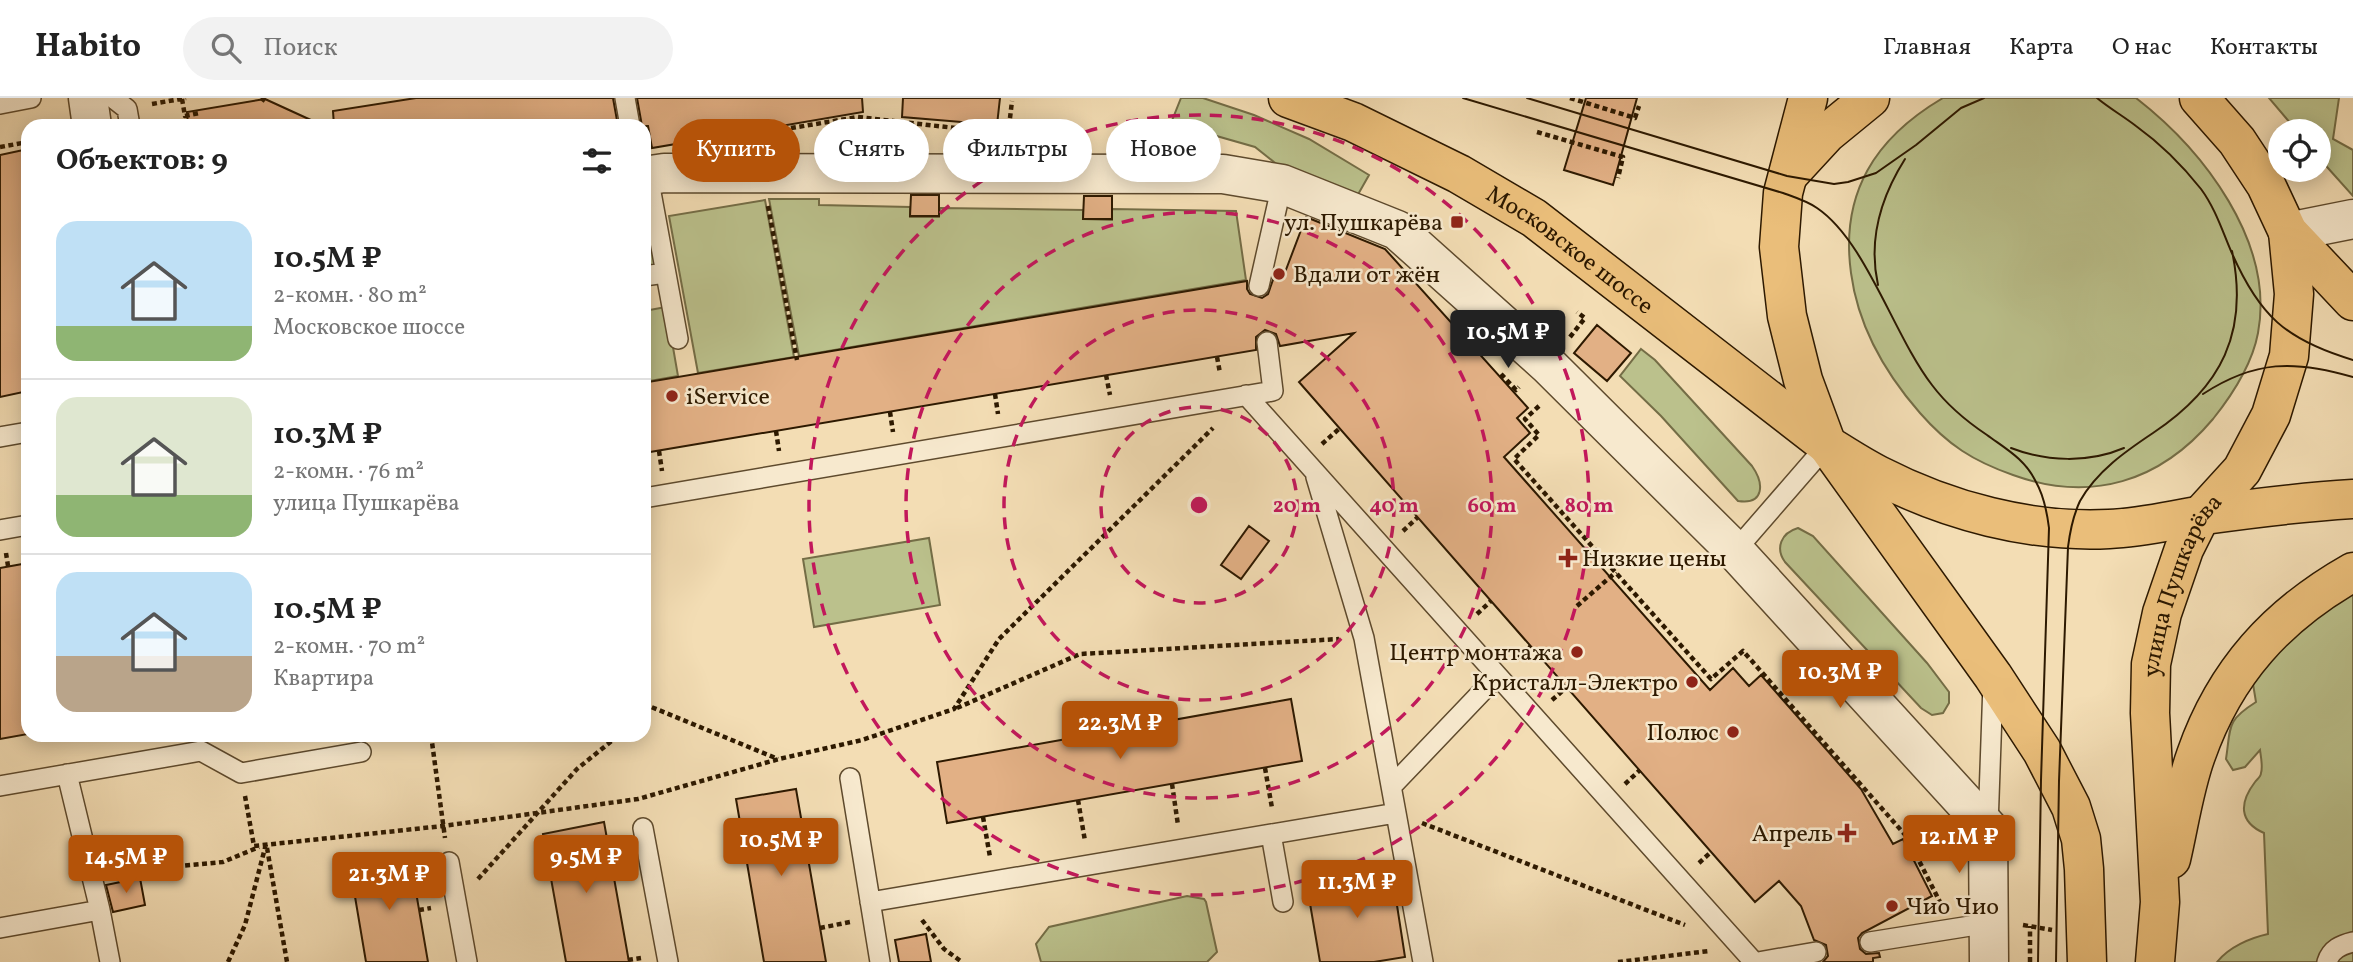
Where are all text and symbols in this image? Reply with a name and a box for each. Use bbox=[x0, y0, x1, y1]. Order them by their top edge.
search box bbox=[183, 17, 673, 80]
text: Habito bbox=[35, 25, 141, 71]
icon: search bbox=[207, 29, 245, 67]
text: Поиск bbox=[263, 30, 338, 66]
text: Главная bbox=[1883, 31, 1971, 65]
text: Карта bbox=[2009, 31, 2074, 65]
text: О нас bbox=[2112, 31, 2172, 65]
text: Контакты bbox=[2210, 31, 2318, 65]
chip: Купить bbox=[672, 119, 800, 182]
chip: Снять bbox=[814, 119, 929, 182]
chip: Фильтры bbox=[943, 119, 1092, 182]
chip: Новое bbox=[1106, 119, 1221, 182]
map controls bbox=[2268, 119, 2331, 182]
button: locate bbox=[2268, 119, 2331, 182]
text: Объектов: 9 bbox=[56, 140, 228, 182]
icon: filters bbox=[578, 142, 616, 180]
street label: Московское шоссе bbox=[1479, 178, 1660, 324]
place label: ул. Пушкарёва bbox=[1284, 207, 1443, 241]
marker: ул. Пушкарёва bbox=[1449, 214, 1465, 230]
text: 10.5M ₽ bbox=[273, 238, 382, 280]
icon: home bbox=[112, 249, 196, 333]
place label: Вдали от жён bbox=[1293, 259, 1440, 293]
marker: Вдали от жён bbox=[1271, 266, 1287, 282]
text: 2-комн. · 80 m² bbox=[273, 280, 427, 312]
pin: 10.5M ₽ bbox=[1443, 310, 1573, 370]
text: Московское шоссе bbox=[273, 312, 465, 344]
text: 10.5M ₽ bbox=[1466, 317, 1550, 349]
place label: iService bbox=[686, 381, 770, 415]
marker: iService bbox=[664, 388, 680, 404]
text: 10.3M ₽ bbox=[273, 414, 382, 456]
icon: home bbox=[112, 425, 196, 509]
text: 2-комн. · 76 m² bbox=[273, 456, 424, 488]
street label: улица Пушкарёва bbox=[2136, 487, 2231, 677]
text: улица Пушкарёва bbox=[273, 488, 460, 520]
text: 20 m bbox=[1273, 492, 1321, 521]
text: 40 m bbox=[1369, 492, 1419, 521]
text: 60 m bbox=[1468, 492, 1516, 521]
text: 80 m bbox=[1565, 492, 1613, 521]
centre of rings bbox=[1187, 493, 1211, 517]
place label: Низкие цены bbox=[1582, 543, 1727, 577]
marker: Низкие цены bbox=[1560, 550, 1576, 566]
text: 10.5M ₽ bbox=[273, 589, 382, 631]
icon: home bbox=[112, 600, 196, 684]
text: 2-комн. · 70 m² bbox=[273, 631, 425, 663]
place label: Центр монтажа bbox=[1389, 637, 1563, 671]
marker: Центр монтажа bbox=[1569, 644, 1585, 660]
pin: 10.3M ₽ bbox=[1775, 650, 1905, 710]
text: 10.3M ₽ bbox=[1798, 657, 1882, 689]
text: Квартира bbox=[273, 663, 374, 695]
place label: Кристалл-Электро bbox=[1472, 667, 1678, 701]
marker: Кристалл-Электро bbox=[1684, 674, 1700, 690]
pin: 22.3M ₽ bbox=[1055, 702, 1185, 761]
text: 22.3M ₽ bbox=[1078, 708, 1162, 740]
place label: Полюс bbox=[1646, 717, 1719, 751]
marker: Полюс bbox=[1725, 724, 1741, 740]
pin: 12.1M ₽ bbox=[1894, 816, 2024, 875]
pin: 10.5M ₽ bbox=[716, 818, 846, 878]
place label: Апрель bbox=[1752, 818, 1833, 852]
text: 12.1M ₽ bbox=[1919, 822, 1999, 854]
text: 10.5M ₽ bbox=[739, 825, 823, 857]
marker: Апрель bbox=[1839, 825, 1855, 841]
pin: 14.5M ₽ bbox=[61, 836, 191, 895]
pin: 9.5M ₽ bbox=[529, 836, 643, 895]
text: 14.5M ₽ bbox=[84, 842, 168, 874]
text: 9.5M ₽ bbox=[550, 842, 622, 874]
pin: 21.3M ₽ bbox=[324, 852, 454, 912]
text: 21.3M ₽ bbox=[348, 859, 430, 891]
pin: 11.3M ₽ bbox=[1292, 860, 1422, 920]
text: 11.3M ₽ bbox=[1318, 867, 1396, 899]
place label: Чио Чио bbox=[1906, 891, 1999, 925]
marker: Чио Чио bbox=[1884, 898, 1900, 914]

